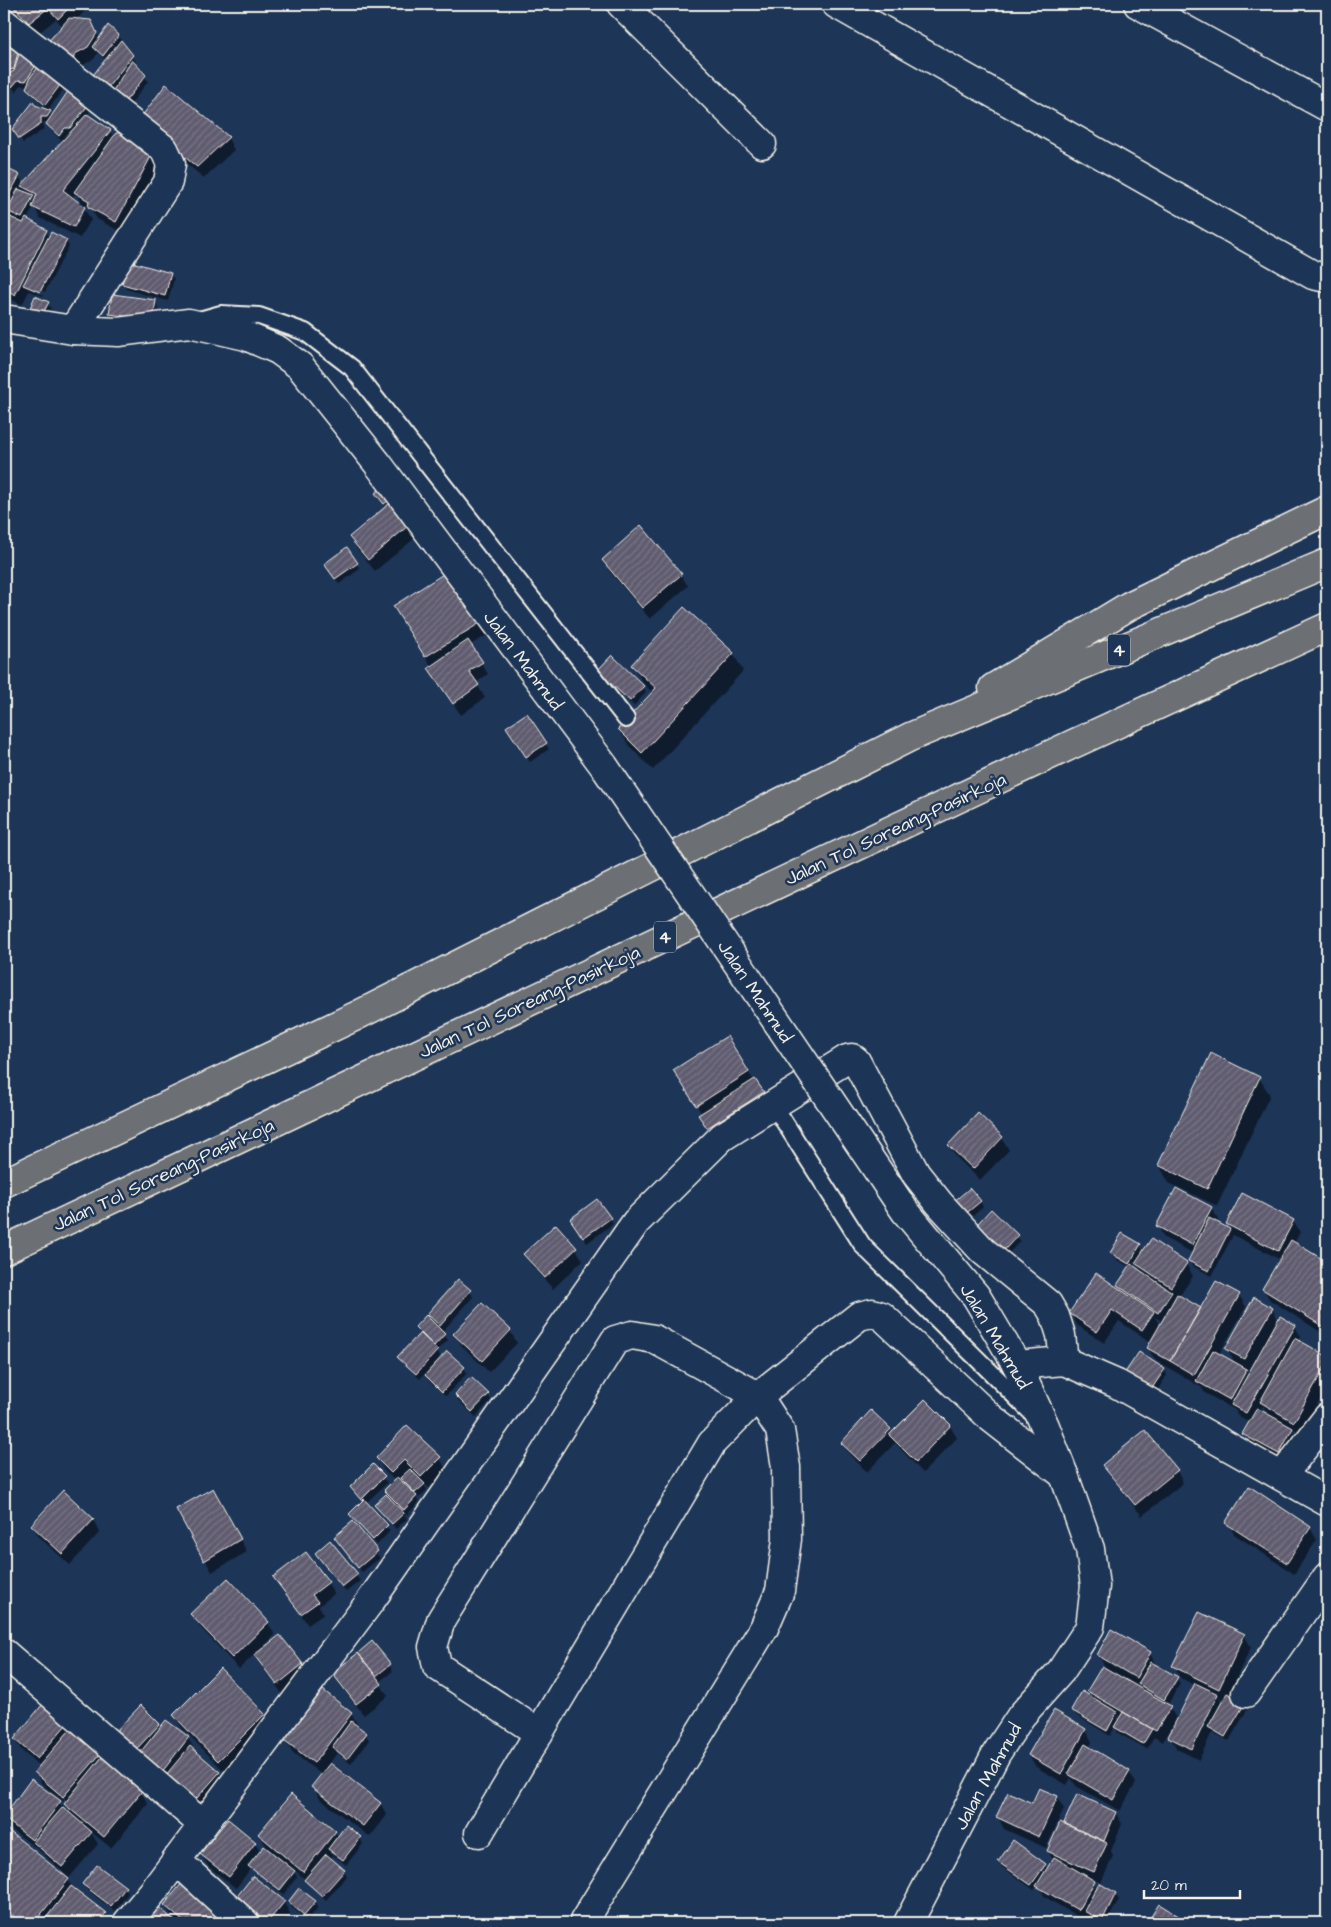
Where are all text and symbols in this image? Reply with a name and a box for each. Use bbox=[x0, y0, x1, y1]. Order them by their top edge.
street label: Jalan Mahmud bbox=[476, 605, 569, 717]
road number: 4 bbox=[1108, 634, 1130, 666]
street label: Jalan Tol Soreang–Pasirkoja bbox=[781, 766, 1011, 893]
road number: 4 bbox=[654, 922, 676, 952]
street label: Jalan Mahmud bbox=[710, 935, 799, 1049]
street label: Jalan Tol Soreang–Pasirkoja bbox=[415, 939, 645, 1066]
street label: Jalan Tol Soreang–Pasirkoja bbox=[49, 1112, 279, 1239]
street label: Jalan Mahmud bbox=[953, 1279, 1037, 1395]
street label: Jalan Mahmud bbox=[948, 1718, 1029, 1835]
scale bar bbox=[1144, 1867, 1240, 1899]
text: 20 m bbox=[1151, 1875, 1187, 1896]

